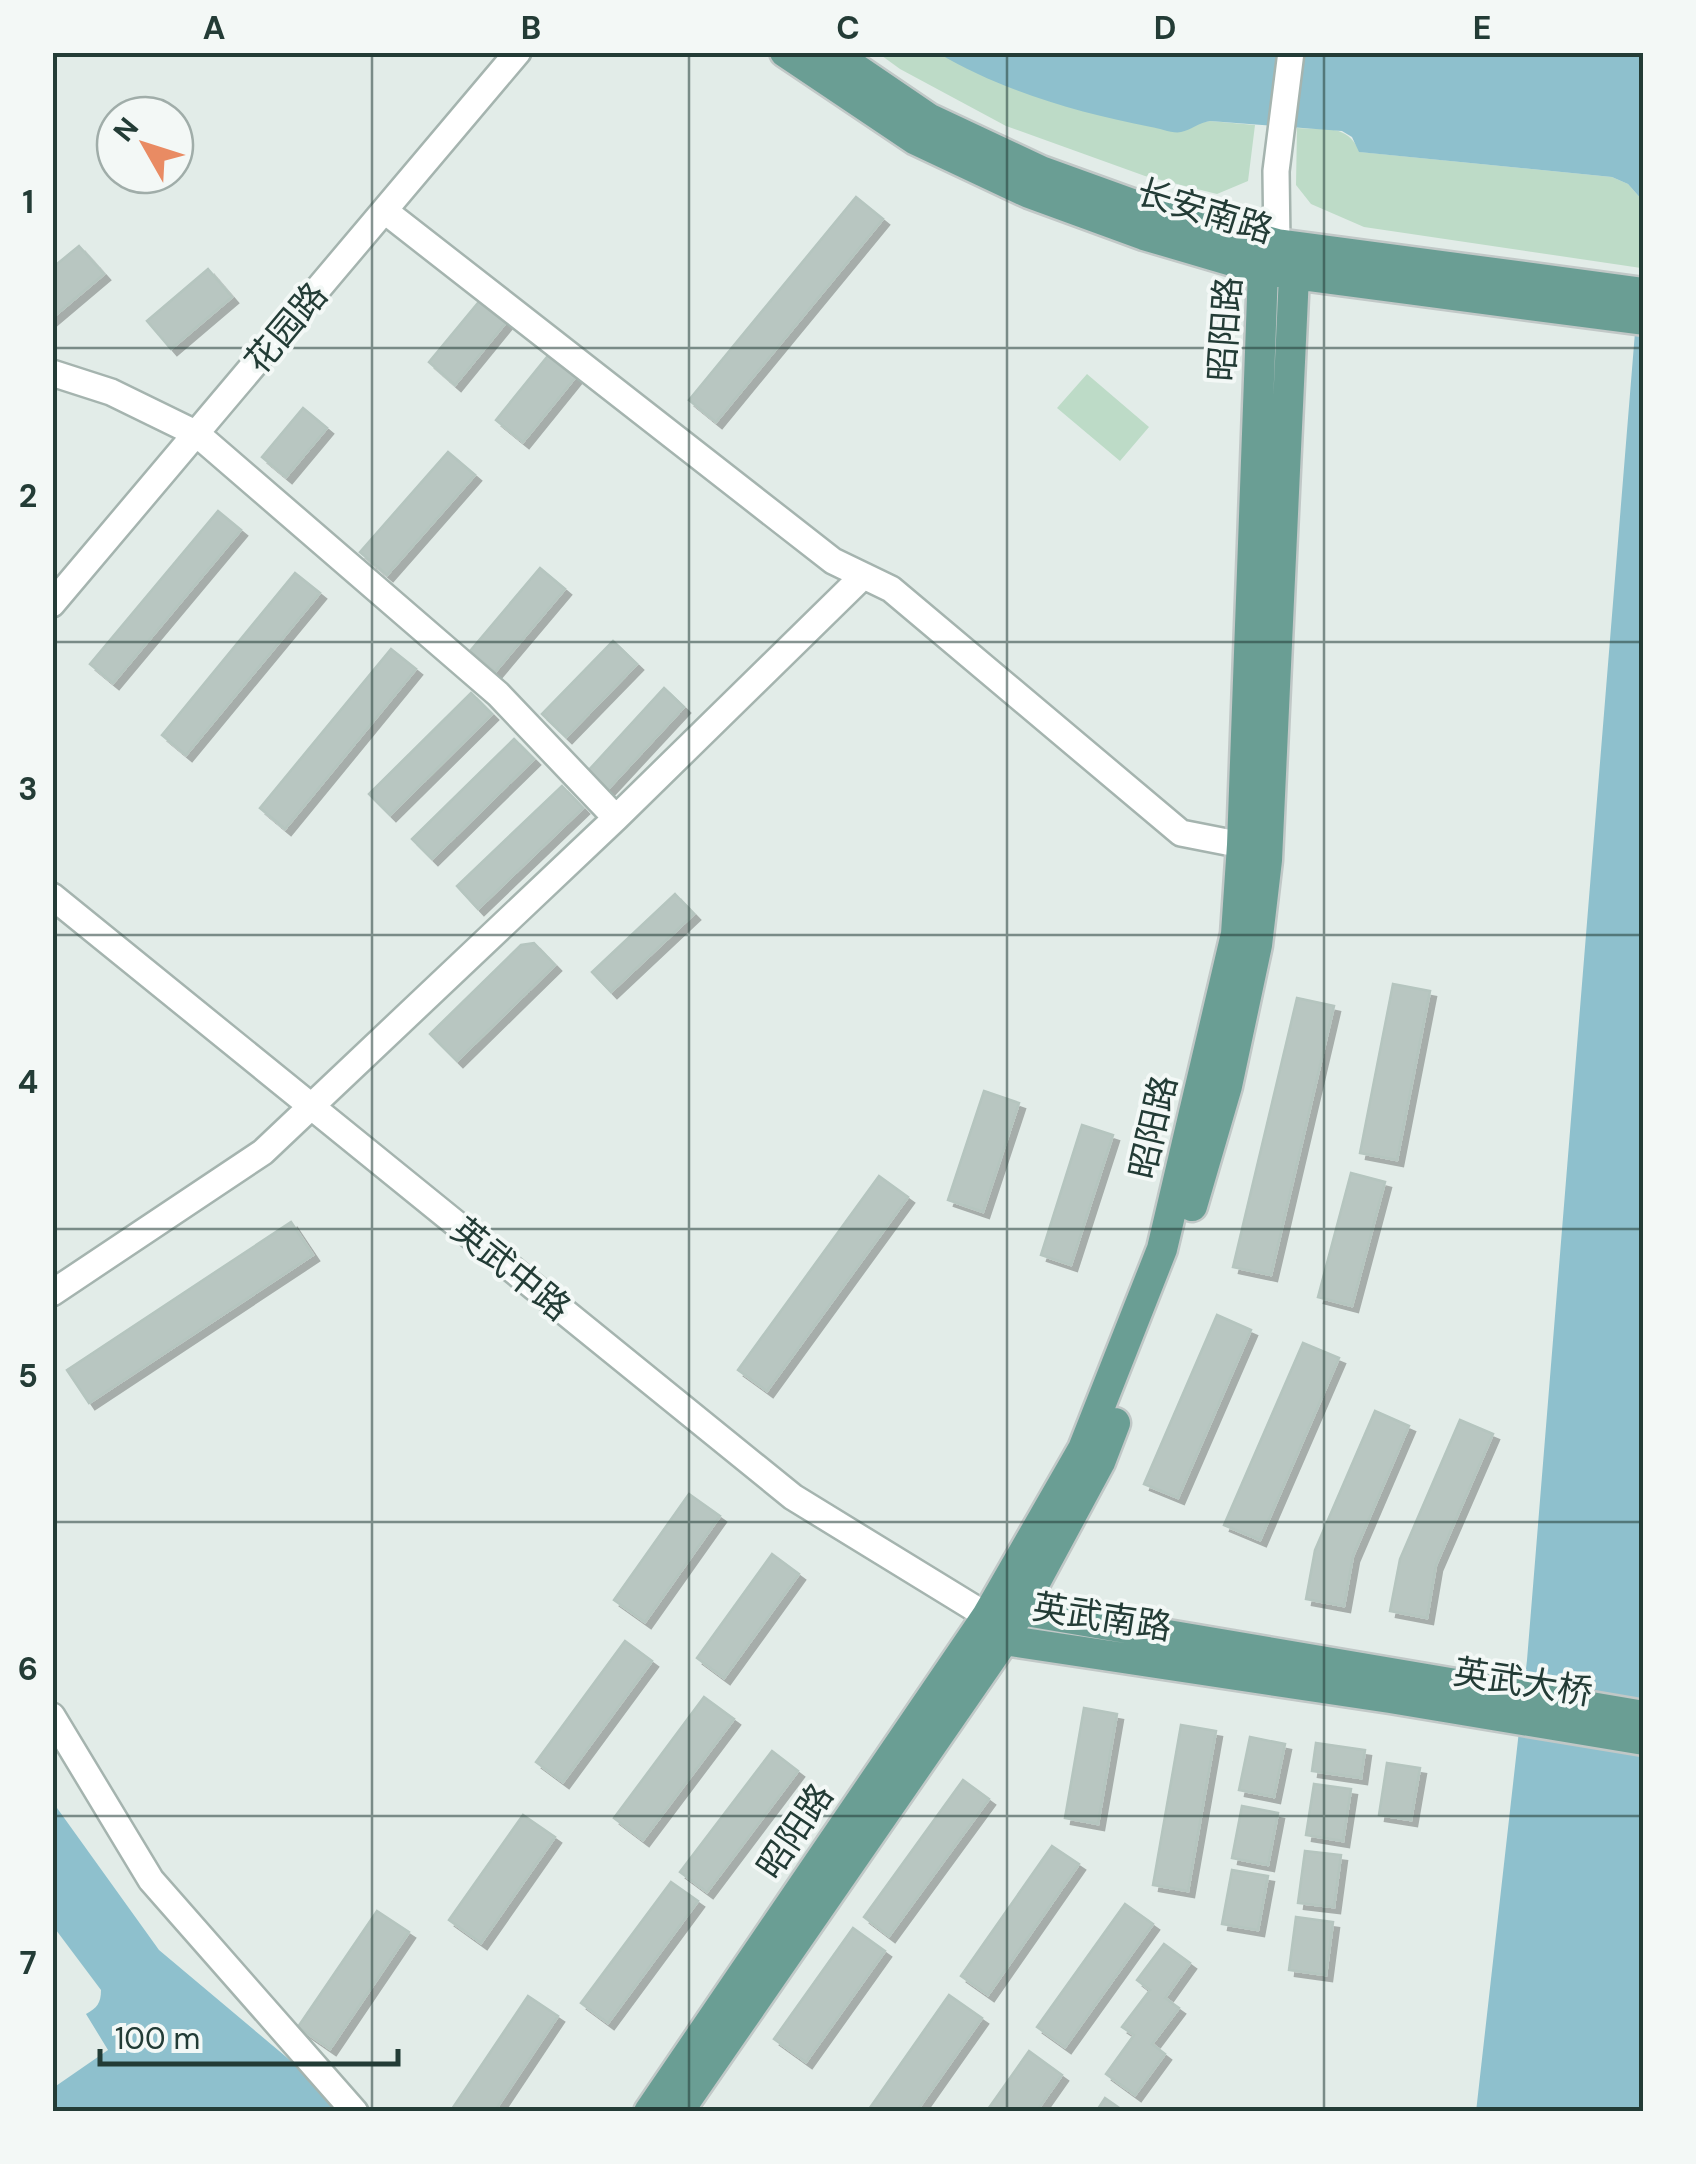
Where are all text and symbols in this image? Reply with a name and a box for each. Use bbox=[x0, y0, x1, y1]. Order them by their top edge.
text: A bbox=[203, 7, 225, 49]
text: B bbox=[521, 7, 541, 49]
text: C bbox=[836, 7, 860, 49]
text: D bbox=[1154, 7, 1176, 49]
text: E bbox=[1473, 7, 1491, 49]
north arrow bbox=[95, 95, 195, 195]
text: N bbox=[105, 110, 147, 149]
street label: 长安南路 bbox=[1131, 169, 1279, 253]
text: 1 bbox=[22, 181, 34, 223]
street label: 花园路 bbox=[235, 273, 337, 383]
street label: 昭阳路 bbox=[1198, 275, 1252, 383]
text: 2 bbox=[19, 475, 37, 517]
text: 3 bbox=[18, 768, 38, 810]
text: 4 bbox=[18, 1061, 38, 1103]
street label: 昭阳路 bbox=[1119, 1071, 1187, 1183]
street label: 英武中路 bbox=[442, 1207, 580, 1331]
text: 5 bbox=[18, 1355, 38, 1397]
street label: 英武南路 bbox=[1029, 1583, 1175, 1651]
text: 6 bbox=[18, 1648, 38, 1690]
street label: 英武大桥 bbox=[1450, 1648, 1596, 1716]
street label: 昭阳路 bbox=[747, 1775, 843, 1887]
text: 7 bbox=[19, 1942, 37, 1984]
scale bar bbox=[100, 2004, 398, 2066]
text: 100 m bbox=[115, 2019, 200, 2058]

